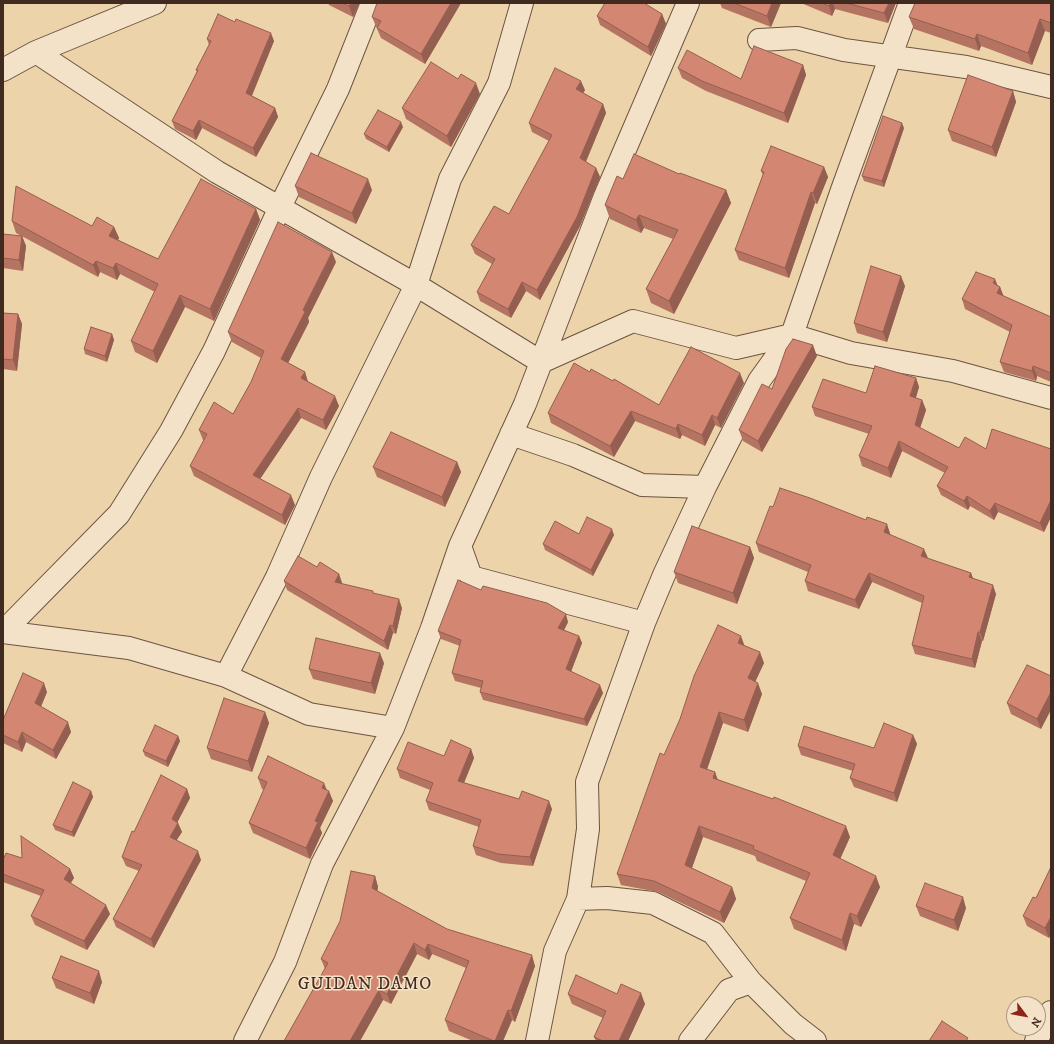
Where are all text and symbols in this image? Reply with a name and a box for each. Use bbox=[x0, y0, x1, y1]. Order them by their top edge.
district label: GUIDAN DAMO bbox=[298, 975, 432, 995]
north arrow bbox=[1006, 996, 1046, 1036]
text: N bbox=[1027, 1014, 1044, 1029]

